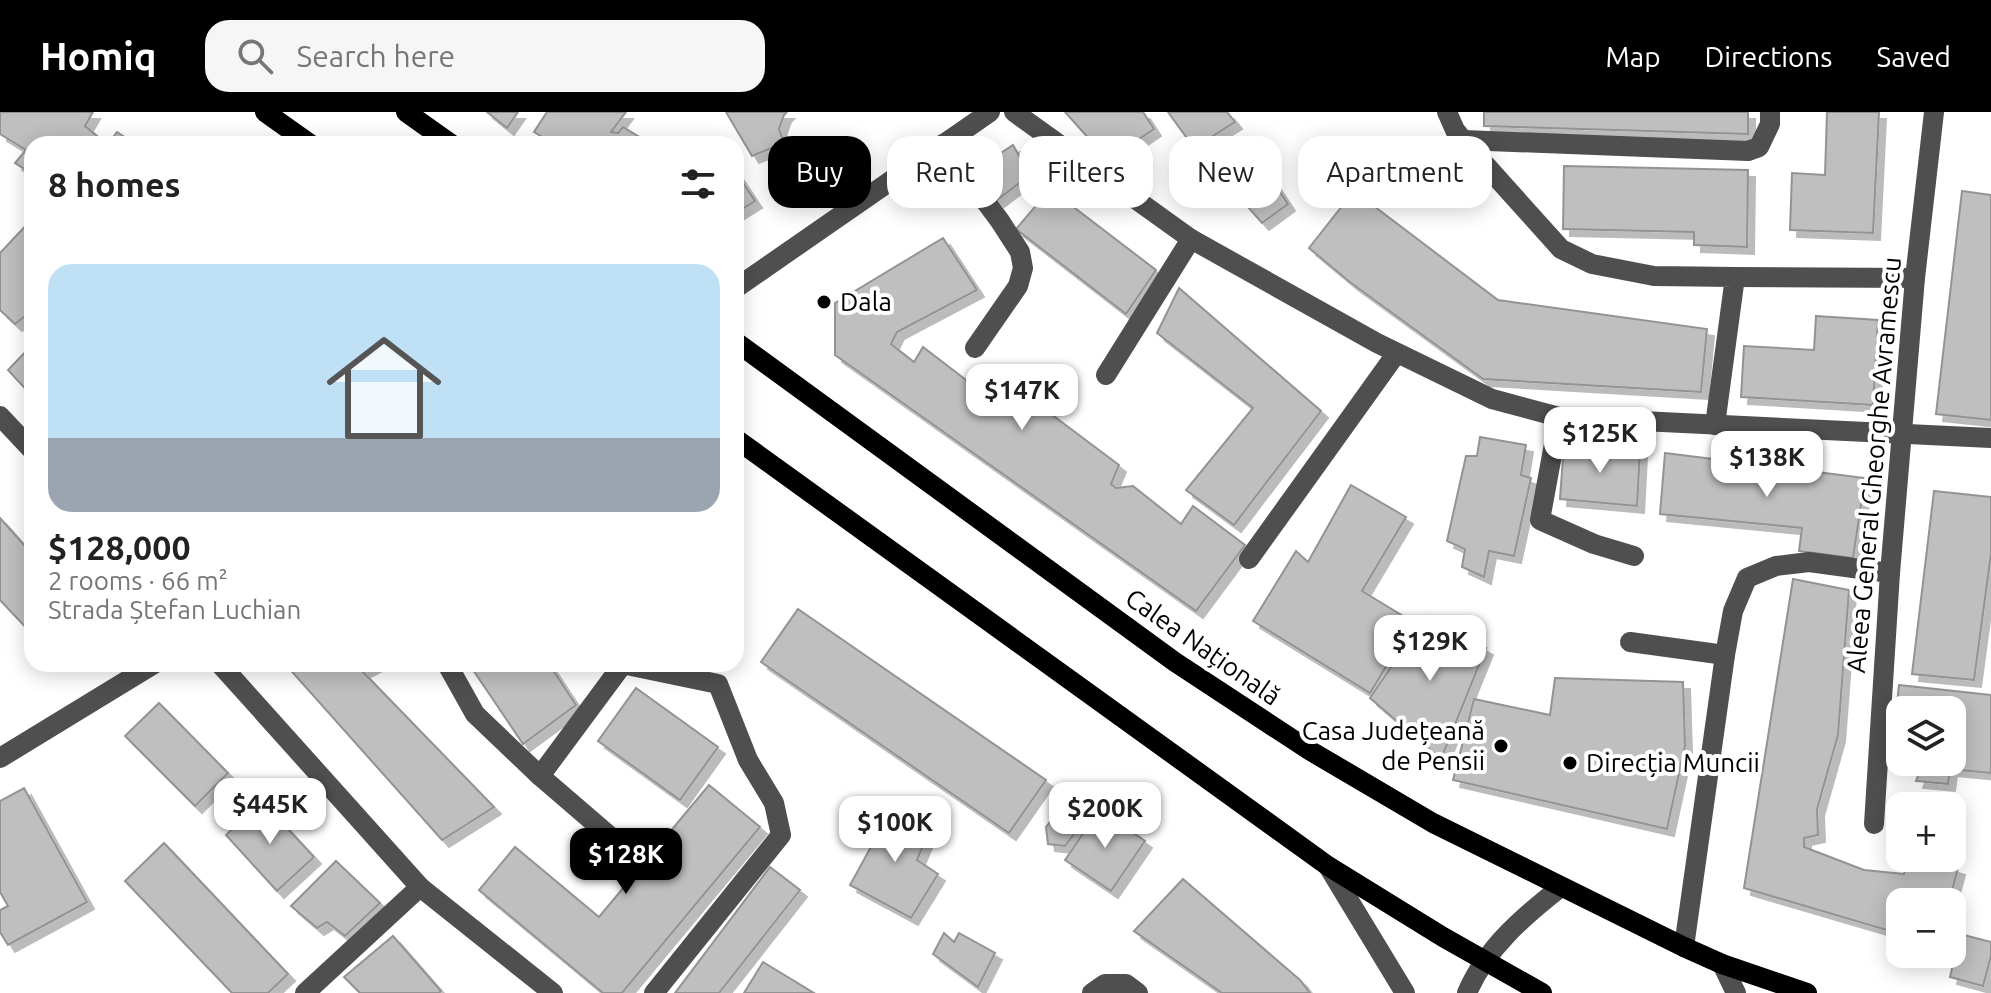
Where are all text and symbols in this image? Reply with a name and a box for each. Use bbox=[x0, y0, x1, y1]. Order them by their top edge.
search box bbox=[205, 20, 765, 92]
icon: search bbox=[233, 34, 277, 78]
text: Homiq bbox=[40, 35, 157, 77]
text: Search here bbox=[297, 39, 455, 73]
text: Map bbox=[1605, 41, 1661, 72]
text: Directions bbox=[1705, 41, 1832, 72]
text: Saved bbox=[1876, 41, 1951, 72]
chip: Buy bbox=[768, 136, 871, 208]
chip: Rent bbox=[887, 136, 1003, 208]
chip: Filters bbox=[1019, 136, 1153, 208]
chip: New bbox=[1169, 136, 1282, 208]
chip: Apartment bbox=[1298, 136, 1492, 208]
icon: filters bbox=[676, 162, 720, 206]
text: 8 homes bbox=[48, 165, 181, 203]
street label: Aleea General Gheorghe Avramescu bbox=[1841, 256, 1906, 674]
place label: Dala bbox=[840, 287, 892, 316]
marker: Dala bbox=[815, 293, 833, 311]
icon: home bbox=[312, 316, 456, 460]
pin: $147K bbox=[966, 364, 1078, 432]
text: $147K bbox=[984, 375, 1060, 404]
pin: $125K bbox=[1544, 407, 1656, 475]
text: $125K bbox=[1562, 418, 1638, 447]
pin: $138K bbox=[1711, 431, 1823, 499]
text: $138K bbox=[1729, 442, 1805, 471]
text: $128,000 bbox=[48, 528, 191, 566]
text: 2 rooms · 66 m² bbox=[48, 566, 228, 595]
street label: Calea Națională bbox=[1120, 583, 1286, 711]
text: Strada Ștefan Luchian bbox=[48, 595, 301, 624]
pin: $129K bbox=[1374, 615, 1486, 683]
text: $129K bbox=[1392, 626, 1468, 655]
map controls bbox=[1886, 696, 1966, 968]
button: layers bbox=[1886, 696, 1966, 776]
place label: Casa Județeană de Pensii bbox=[1302, 716, 1485, 775]
marker: Casa Județeană de Pensii bbox=[1492, 737, 1510, 755]
place label: Direcția Muncii bbox=[1586, 748, 1760, 777]
marker: Direcția Muncii bbox=[1561, 754, 1579, 772]
pin: $445K bbox=[214, 778, 326, 846]
pin: $200K bbox=[1049, 782, 1161, 850]
text: $445K bbox=[232, 789, 308, 818]
button: + bbox=[1886, 792, 1966, 872]
text: $200K bbox=[1067, 793, 1143, 822]
pin: $100K bbox=[839, 796, 951, 864]
text: $100K bbox=[857, 807, 933, 836]
pin: $128K bbox=[570, 828, 682, 896]
text: $128K bbox=[588, 839, 664, 868]
button: − bbox=[1886, 888, 1966, 968]

